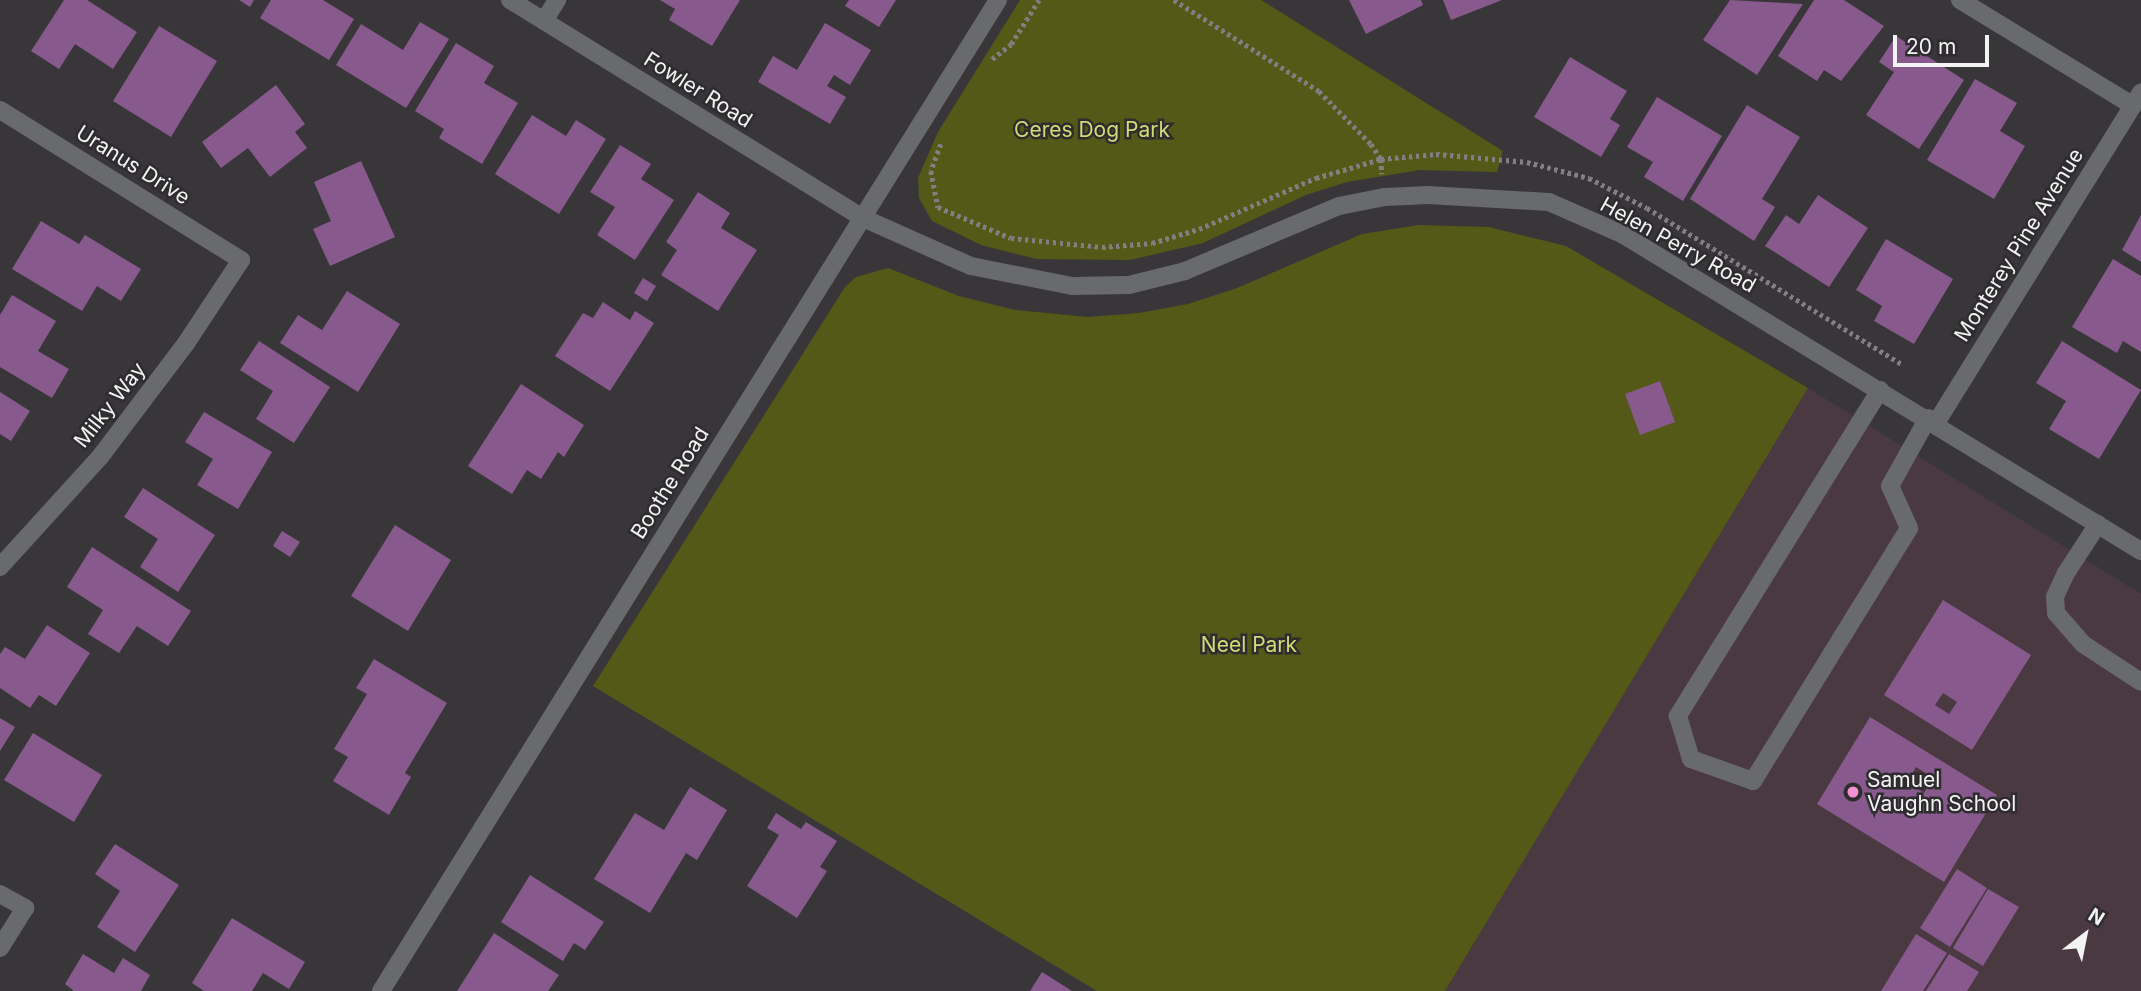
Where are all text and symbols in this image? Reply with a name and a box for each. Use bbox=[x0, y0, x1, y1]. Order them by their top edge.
scale bar bbox=[1896, 21, 1992, 65]
text: 20 m bbox=[1906, 34, 1956, 59]
street label: Fowler Road bbox=[639, 47, 757, 133]
park label: Ceres Dog Park bbox=[1014, 117, 1170, 143]
street label: Uranus Drive bbox=[72, 120, 194, 210]
street label: Monterey Pine Avenue bbox=[1949, 144, 2089, 346]
street label: Helen Perry Road bbox=[1596, 192, 1760, 298]
street label: Milky Way bbox=[69, 357, 151, 453]
street label: Boothe Road bbox=[626, 422, 714, 544]
park label: Neel Park bbox=[1201, 632, 1297, 658]
place label: Samuel Vaughn School bbox=[1867, 767, 2016, 817]
marker: Samuel Vaughn School bbox=[1845, 784, 1861, 800]
north arrow bbox=[2050, 900, 2120, 970]
text: N bbox=[2084, 903, 2109, 930]

